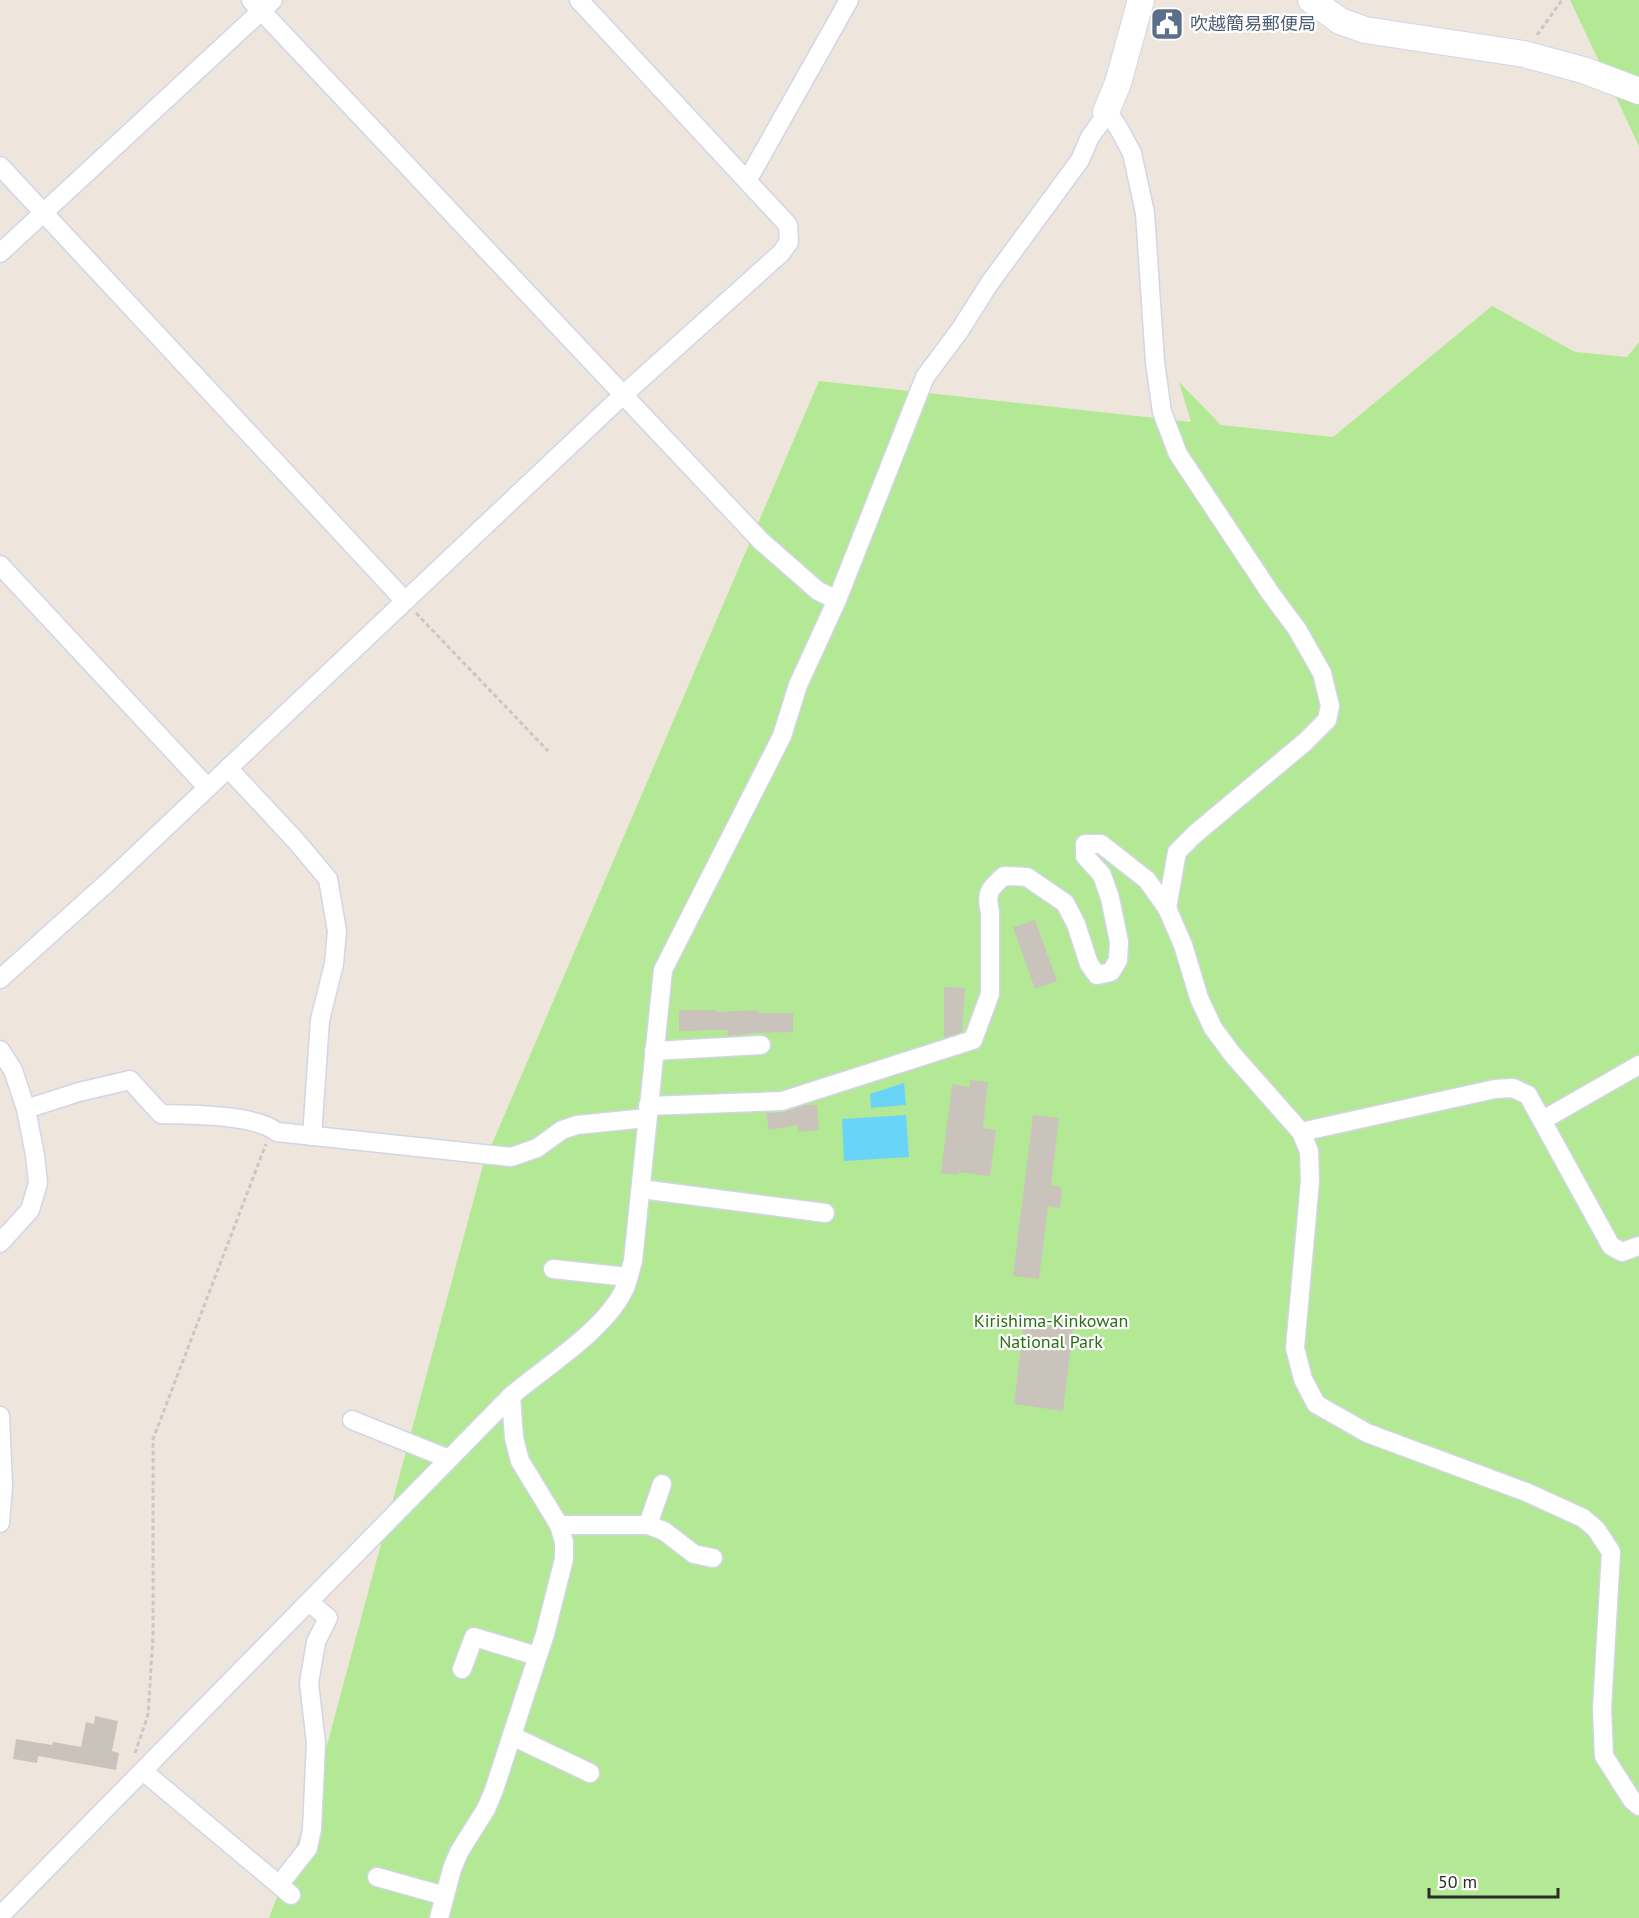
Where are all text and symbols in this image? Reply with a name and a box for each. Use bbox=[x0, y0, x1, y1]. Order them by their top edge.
public building icon: 吹越簡易郵便局 bbox=[1149, 6, 1185, 42]
place label: 吹越簡易郵便局 bbox=[1190, 12, 1316, 35]
park label: Kirishima-Kinkowan National Park bbox=[974, 1309, 1128, 1353]
scale bar bbox=[1429, 1861, 1558, 1899]
text: 50 m bbox=[1438, 1870, 1477, 1893]

